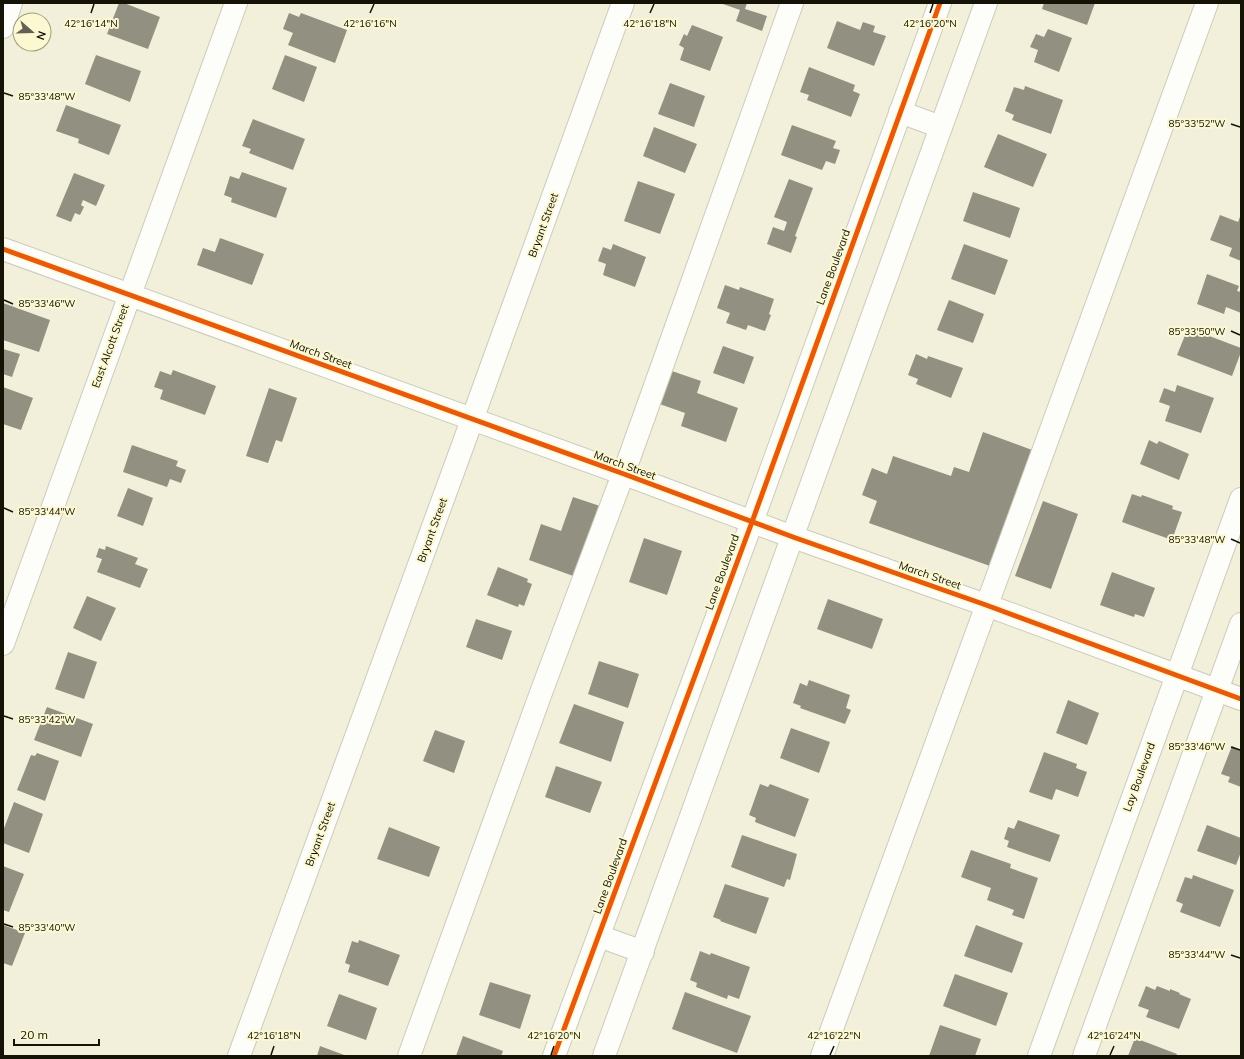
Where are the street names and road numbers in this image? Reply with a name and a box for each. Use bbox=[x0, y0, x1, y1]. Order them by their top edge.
street label: Bryant Street bbox=[525, 191, 561, 259]
street label: Lane Boulevard bbox=[813, 227, 853, 307]
street label: East Alcott Street bbox=[88, 302, 132, 390]
street label: March Street bbox=[288, 336, 354, 372]
street label: March Street bbox=[592, 447, 658, 483]
street label: Bryant Street bbox=[414, 496, 450, 564]
street label: Lane Boulevard bbox=[702, 532, 742, 612]
street label: March Street bbox=[897, 558, 963, 592]
street label: Lay Boulevard bbox=[1120, 740, 1158, 814]
street label: Bryant Street bbox=[302, 800, 338, 868]
street label: Lane Boulevard bbox=[590, 836, 630, 916]

